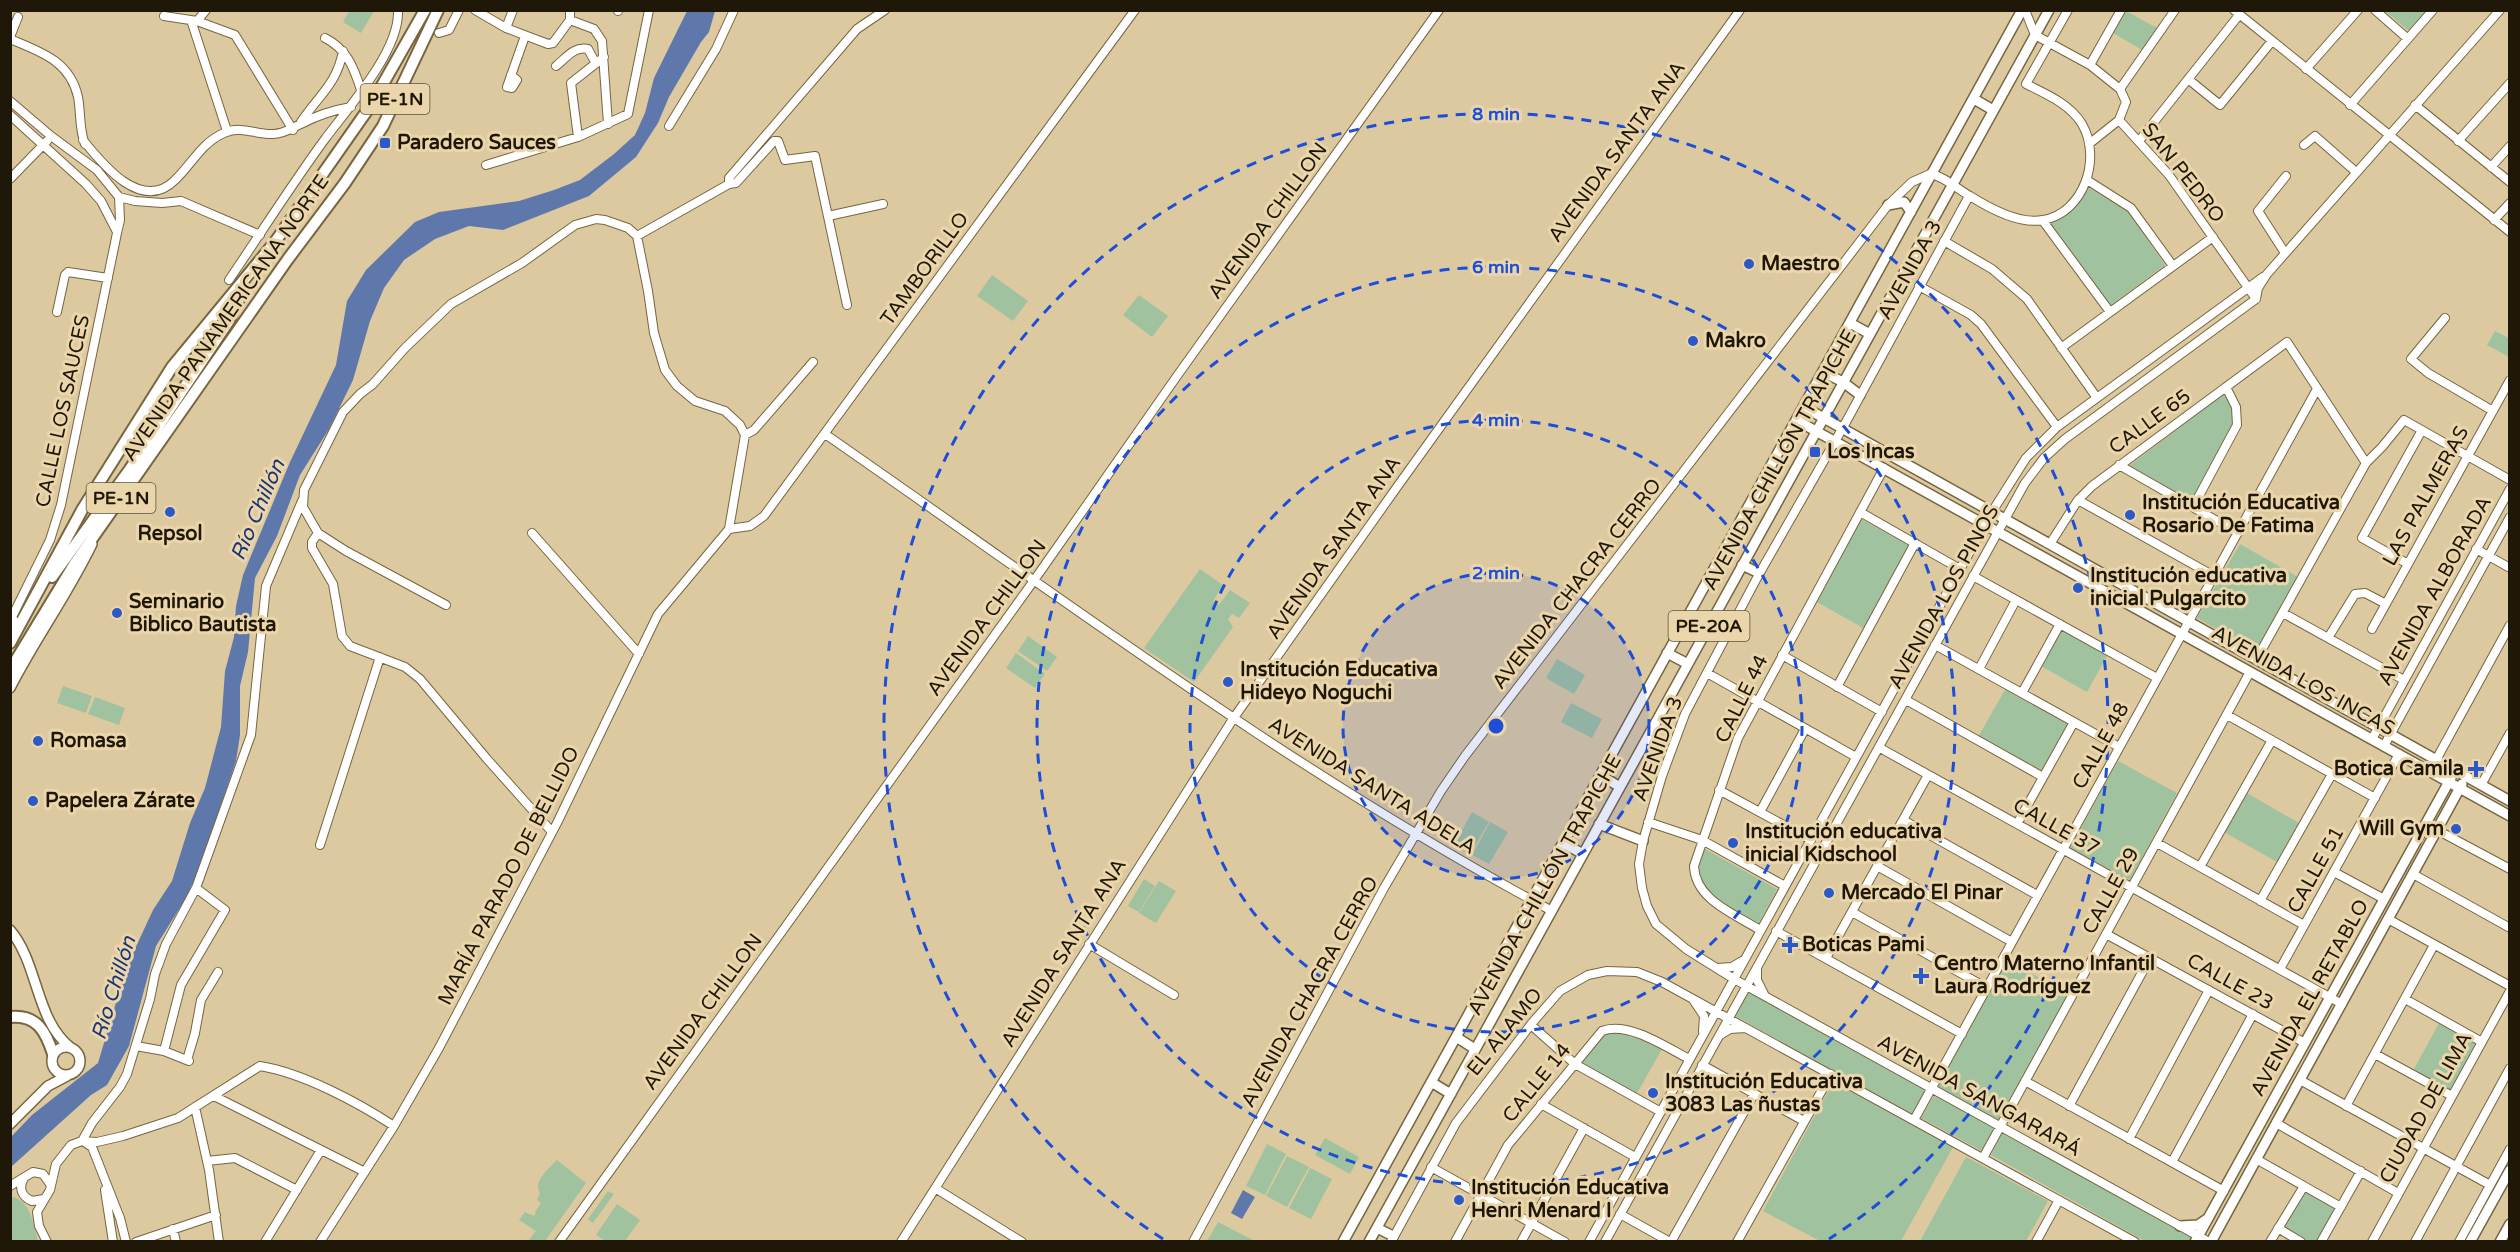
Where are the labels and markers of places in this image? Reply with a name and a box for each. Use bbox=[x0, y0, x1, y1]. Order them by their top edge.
place label: Paradero Sauces bbox=[397, 131, 556, 155]
marker: Paradero Sauces bbox=[378, 136, 392, 150]
place label: Maestro bbox=[1761, 252, 1840, 276]
marker: Maestro bbox=[1742, 257, 1756, 271]
place label: Makro bbox=[1705, 329, 1766, 353]
marker: Makro bbox=[1686, 334, 1700, 348]
place label: Los Incas bbox=[1827, 440, 1915, 464]
marker: Los Incas bbox=[1808, 445, 1822, 459]
place label: Institución Educativa Rosario De Fatima bbox=[2142, 491, 2340, 538]
marker: Repsol bbox=[163, 505, 177, 519]
marker: Institución Educativa Rosario De Fatima bbox=[2123, 508, 2137, 522]
place label: Repsol bbox=[138, 522, 202, 546]
place label: Institución educativa inicial Pulgarcito bbox=[2090, 564, 2287, 611]
marker: Institución educativa inicial Pulgarcito bbox=[2071, 581, 2085, 595]
place label: Seminario Biblico Bautista bbox=[129, 590, 276, 637]
marker: Seminario Biblico Bautista bbox=[110, 606, 124, 620]
place label: Institución Educativa Hideyo Noguchi bbox=[1240, 658, 1438, 705]
marker: Institución Educativa Hideyo Noguchi bbox=[1221, 675, 1235, 689]
centre of rings bbox=[1486, 716, 1506, 736]
place label: Romasa bbox=[50, 729, 127, 753]
marker: Romasa bbox=[31, 734, 45, 748]
place label: Botica Camila bbox=[2334, 757, 2464, 781]
marker: Botica Camila bbox=[2469, 762, 2483, 776]
place label: Papelera Zárate bbox=[45, 789, 195, 813]
marker: Papelera Zárate bbox=[26, 794, 40, 808]
place label: Will Gym bbox=[2360, 817, 2444, 841]
place label: Institución educativa inicial Kidschool bbox=[1745, 820, 1942, 867]
marker: Will Gym bbox=[2449, 822, 2463, 836]
marker: Institución educativa inicial Kidschool bbox=[1726, 836, 1740, 850]
place label: Mercado El Pinar bbox=[1841, 881, 2003, 905]
marker: Mercado El Pinar bbox=[1822, 886, 1836, 900]
place label: Boticas Pami bbox=[1802, 933, 1925, 957]
marker: Boticas Pami bbox=[1783, 938, 1797, 952]
place label: Centro Materno Infantil Laura Rodríguez bbox=[1934, 952, 2155, 999]
marker: Centro Materno Infantil Laura Rodríguez bbox=[1912, 967, 1930, 985]
place label: Institución Educativa 3083 Las ñustas bbox=[1665, 1070, 1863, 1117]
marker: Institución Educativa 3083 Las ñustas bbox=[1646, 1086, 1660, 1100]
place label: Institución Educativa Henri Menard I bbox=[1471, 1176, 1669, 1223]
marker: Institución Educativa Henri Menard I bbox=[1452, 1193, 1466, 1207]

